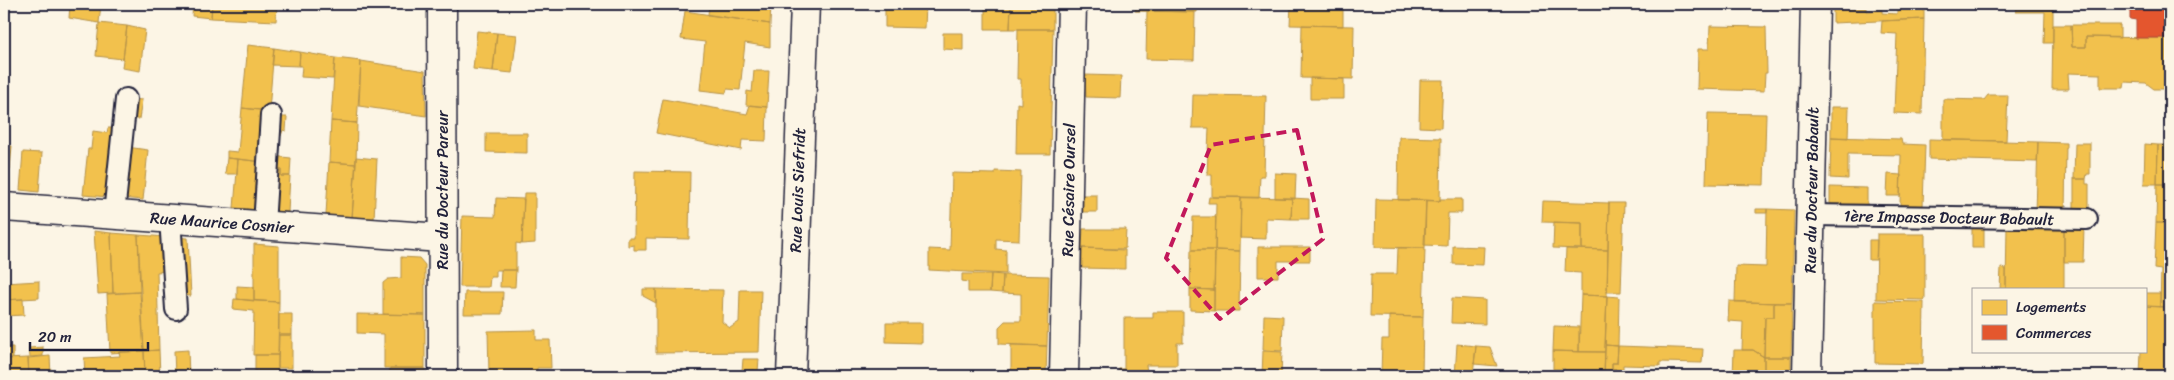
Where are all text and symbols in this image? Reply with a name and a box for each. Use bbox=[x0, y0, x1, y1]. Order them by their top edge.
street label: Rue du Docteur Babault bbox=[1796, 107, 1827, 273]
street label: Rue du Docteur Pareur bbox=[428, 109, 457, 270]
street label: Rue Césaire Oursel bbox=[1053, 123, 1084, 257]
street label: Rue Louis Siefridt bbox=[781, 127, 814, 253]
street label: 1ère Impasse Docteur Babault bbox=[1843, 201, 2055, 234]
street label: Rue Maurice Cosnier bbox=[149, 203, 296, 242]
legend bbox=[1972, 288, 2146, 352]
text: Logements bbox=[2016, 294, 2086, 320]
scale bar bbox=[30, 320, 148, 352]
text: Commerces bbox=[2016, 320, 2092, 346]
text: 20 m bbox=[38, 324, 72, 350]

